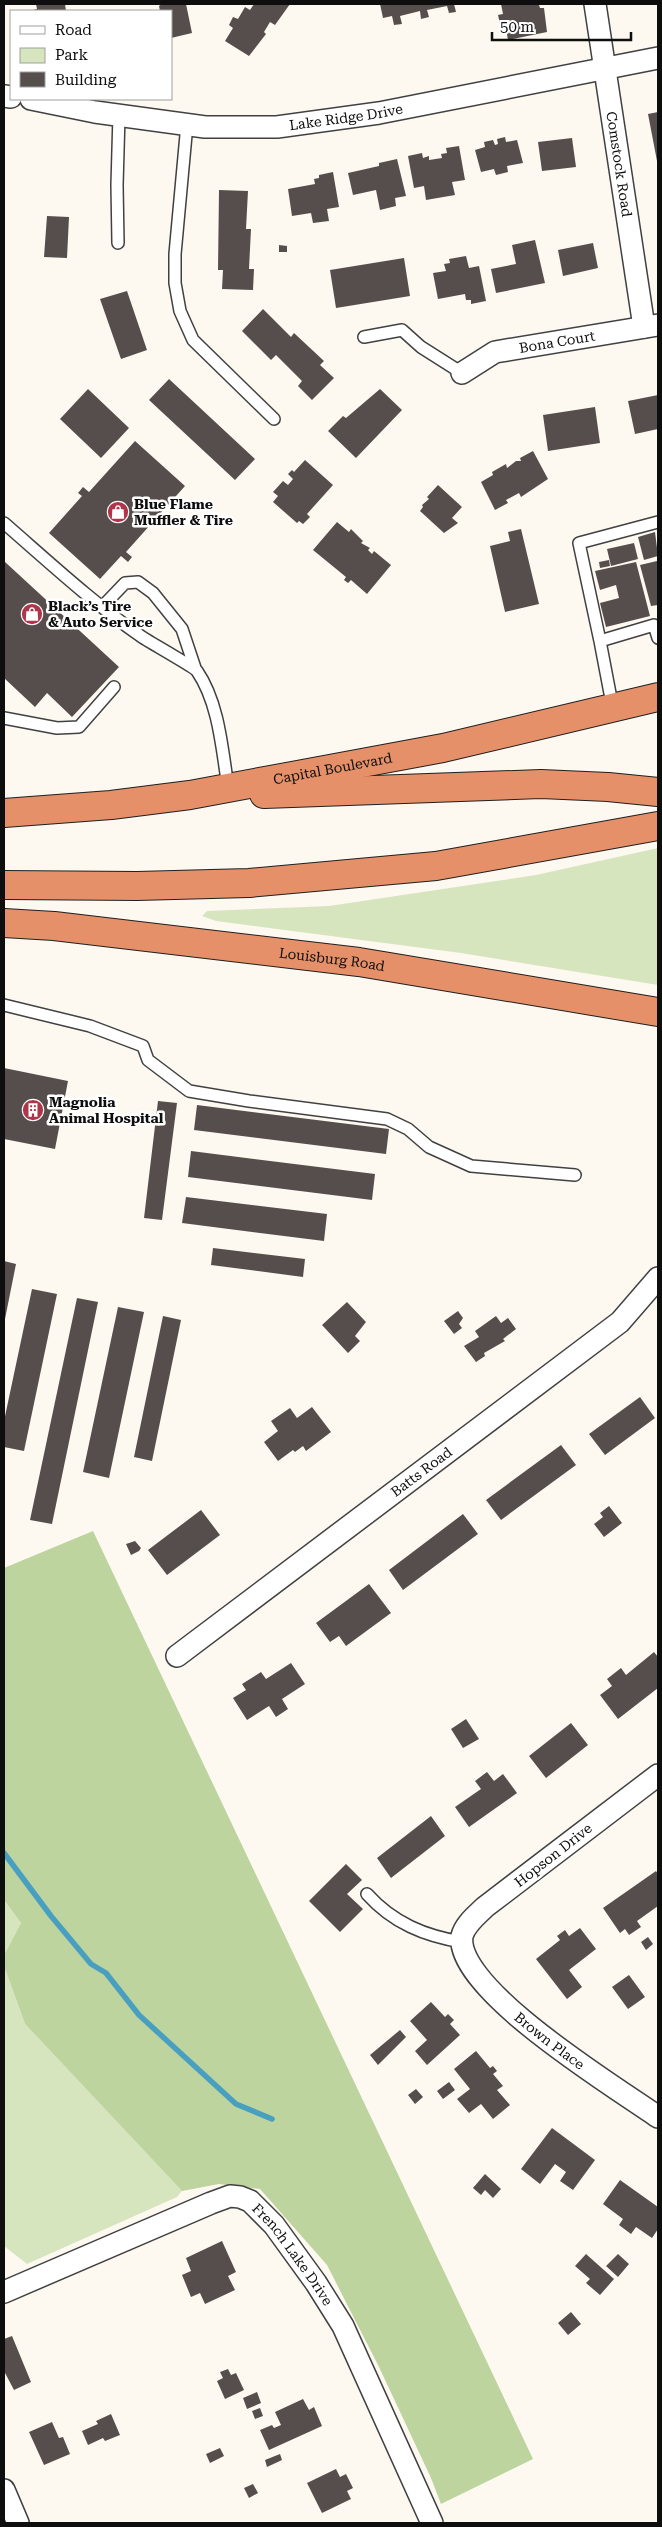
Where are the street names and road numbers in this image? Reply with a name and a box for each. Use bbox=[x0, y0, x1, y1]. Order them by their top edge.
street label: Lake Ridge Drive bbox=[288, 100, 404, 133]
street label: Comstock Road bbox=[603, 110, 635, 218]
street label: Bona Court bbox=[518, 328, 596, 356]
street label: Capital Boulevard bbox=[272, 750, 393, 787]
street label: Louisburg Road bbox=[278, 945, 386, 974]
street label: Batts Road bbox=[388, 1444, 455, 1500]
street label: Hopson Drive bbox=[511, 1820, 595, 1890]
street label: Brown Place bbox=[511, 2009, 588, 2073]
street label: French Lake Drive bbox=[249, 2200, 336, 2309]

